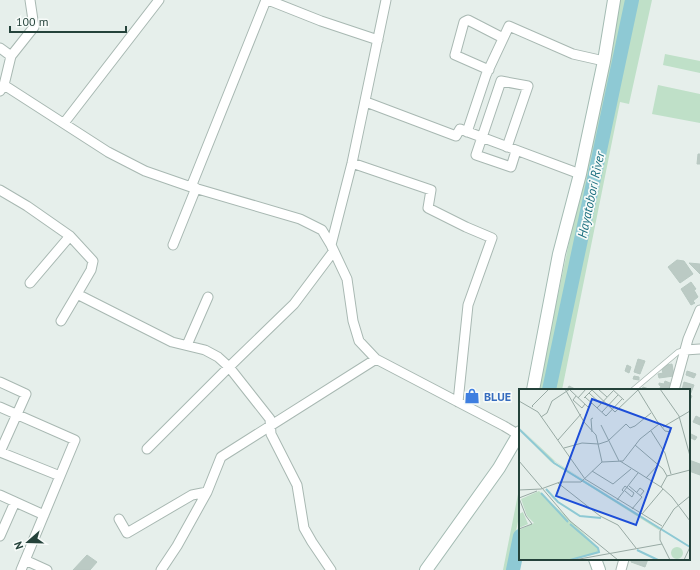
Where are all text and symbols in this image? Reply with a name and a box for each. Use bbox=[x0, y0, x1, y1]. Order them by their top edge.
scale bar bbox=[10, 8, 126, 34]
text: 100 m bbox=[16, 14, 49, 29]
water label: Hayatobori River bbox=[574, 150, 609, 240]
shop icon: BLUE bbox=[463, 387, 481, 405]
place label: BLUE bbox=[484, 389, 511, 404]
inset map bbox=[519, 389, 690, 560]
north arrow bbox=[8, 522, 48, 562]
text: N bbox=[11, 540, 26, 551]

